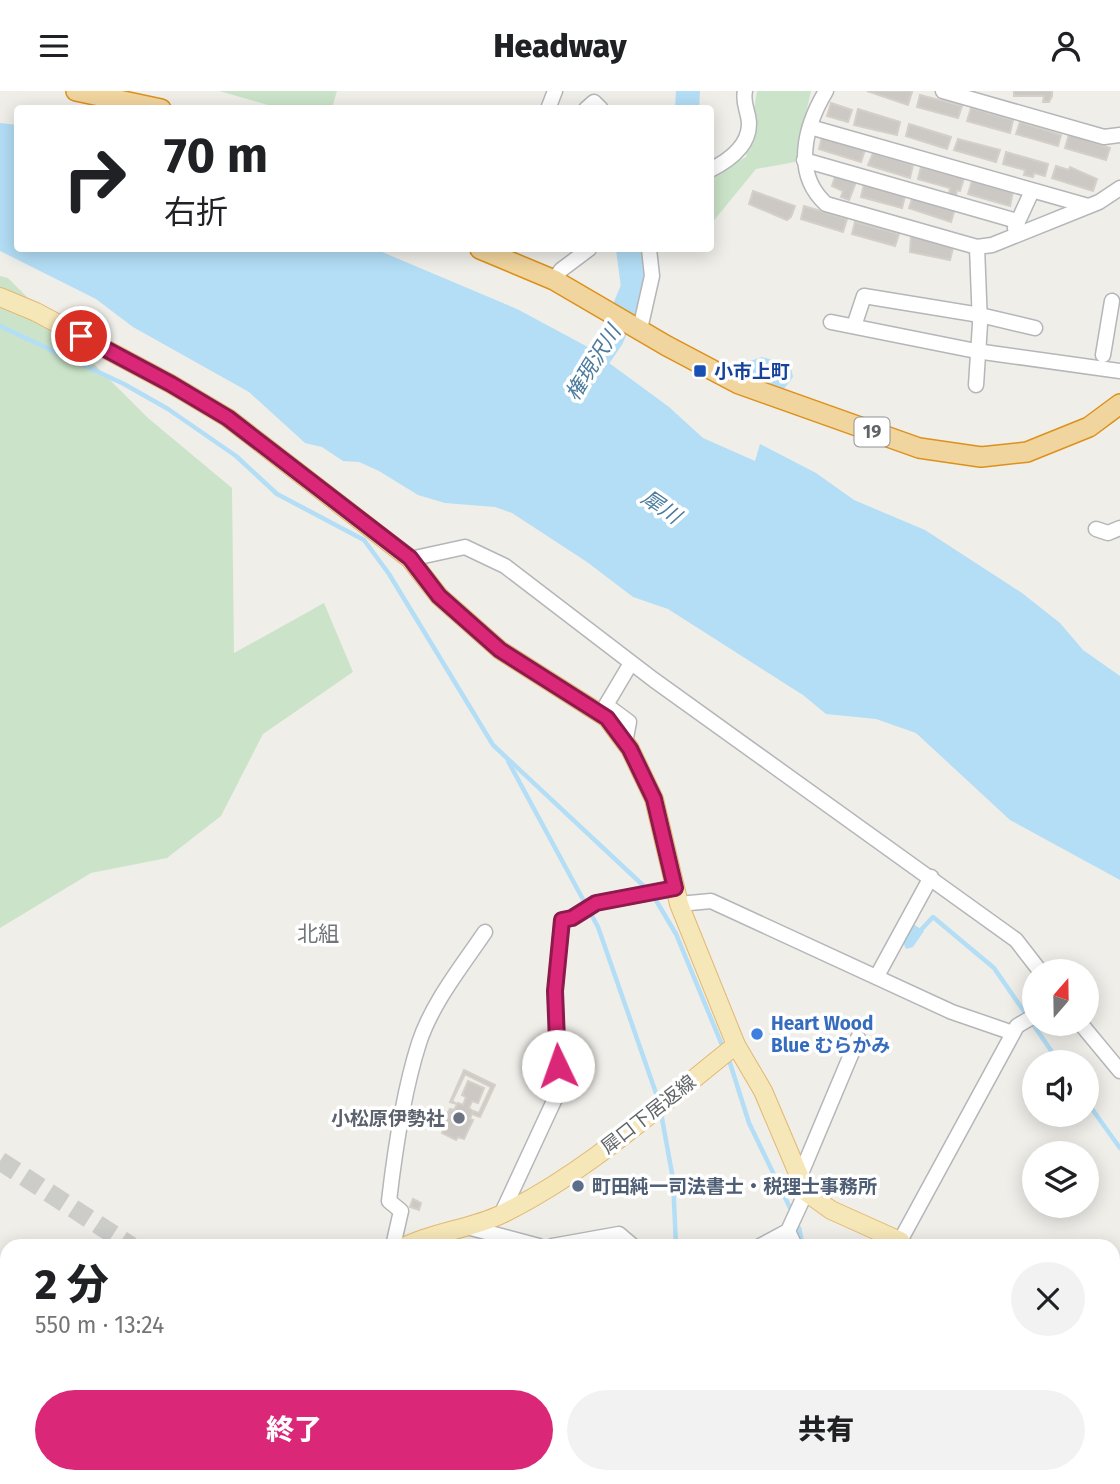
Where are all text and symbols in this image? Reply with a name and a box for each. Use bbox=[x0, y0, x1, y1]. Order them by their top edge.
icon: menu bbox=[35, 27, 73, 65]
text: Headway bbox=[493, 27, 627, 65]
icon: person bbox=[1047, 27, 1085, 65]
text: 70 m bbox=[164, 126, 268, 185]
icon: right bbox=[49, 133, 140, 224]
text: 右折 bbox=[164, 193, 228, 231]
pin bbox=[51, 306, 111, 366]
icon: arrive bbox=[62, 317, 100, 355]
water label: 権現沢川 bbox=[560, 319, 627, 406]
place label: 小市上町 bbox=[714, 360, 790, 383]
marker: 小市上町 bbox=[692, 363, 708, 379]
road number: 19 bbox=[854, 417, 890, 447]
water label: 犀川 bbox=[636, 484, 687, 531]
district label: 北組 bbox=[297, 921, 339, 947]
north arrow bbox=[1022, 959, 1099, 1036]
map controls bbox=[1022, 959, 1099, 1218]
place label: Heart Wood Blue むらかみ bbox=[771, 1012, 890, 1057]
marker: Heart Wood Blue むらかみ bbox=[749, 1026, 765, 1042]
position arrow bbox=[521, 1029, 595, 1103]
button: sound bbox=[1022, 1050, 1099, 1127]
street label: 犀口下居返線 bbox=[596, 1070, 700, 1159]
place label: 小松原伊勢社 bbox=[331, 1107, 445, 1130]
marker: 小松原伊勢社 bbox=[451, 1110, 467, 1126]
button: layers bbox=[1022, 1141, 1099, 1218]
place label: 町田純一司法書士・税理士事務所 bbox=[592, 1175, 877, 1198]
marker: 町田純一司法書士・税理士事務所 bbox=[570, 1178, 586, 1194]
text: 2 分 bbox=[35, 1260, 109, 1310]
button: close bbox=[1011, 1262, 1085, 1336]
text: 550 m · 13:24 bbox=[35, 1311, 164, 1339]
button: 終了 bbox=[35, 1390, 553, 1470]
button: 共有 bbox=[567, 1390, 1085, 1470]

